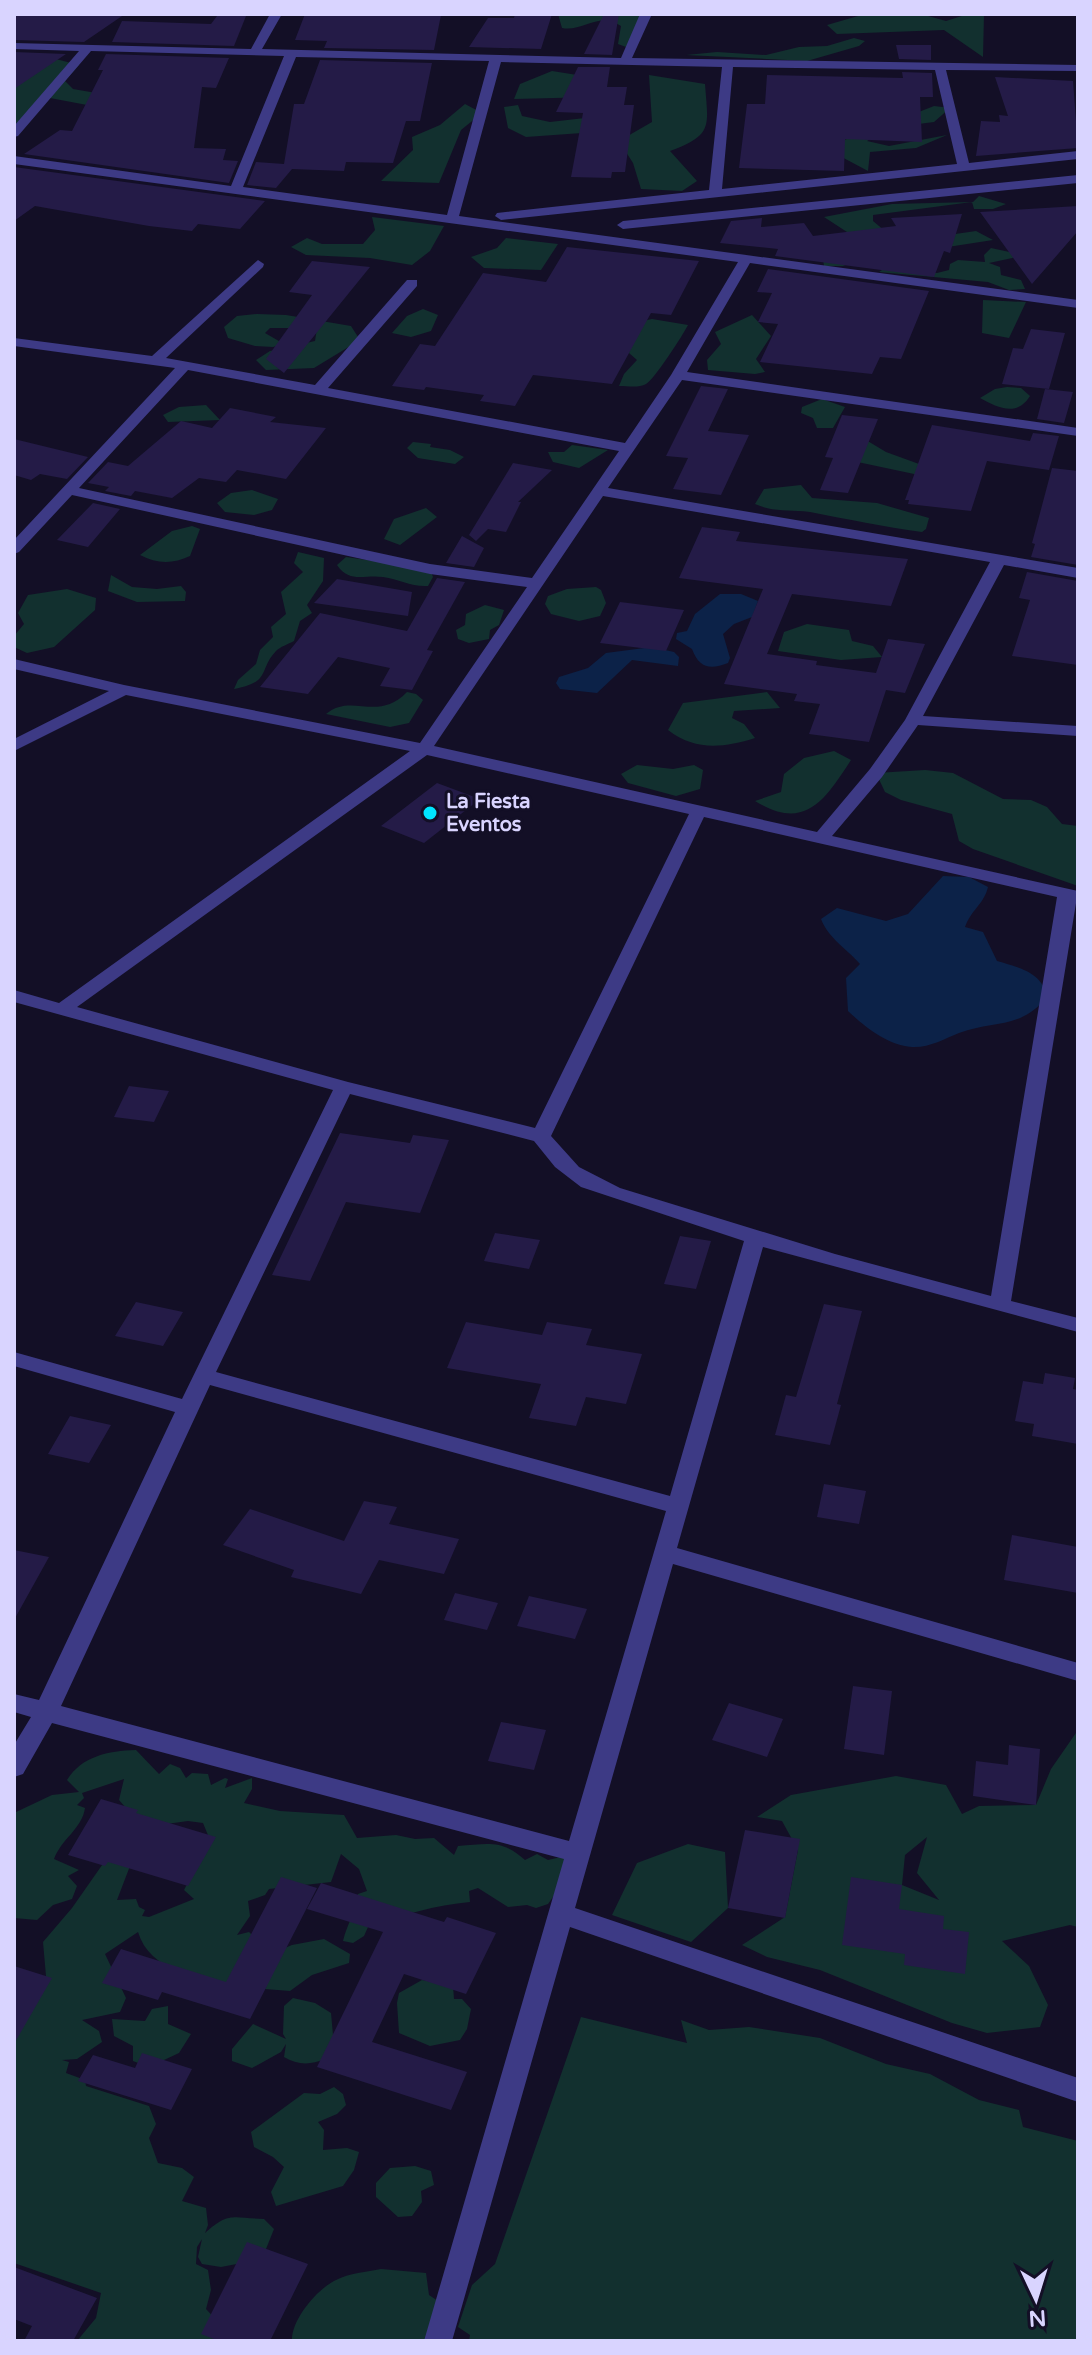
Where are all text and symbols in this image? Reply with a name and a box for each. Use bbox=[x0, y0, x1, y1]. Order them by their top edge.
place label: La Fiesta Eventos bbox=[446, 790, 531, 837]
marker: La Fiesta Eventos bbox=[421, 804, 439, 822]
north arrow bbox=[996, 2259, 1076, 2339]
text: N bbox=[1028, 2304, 1047, 2332]

